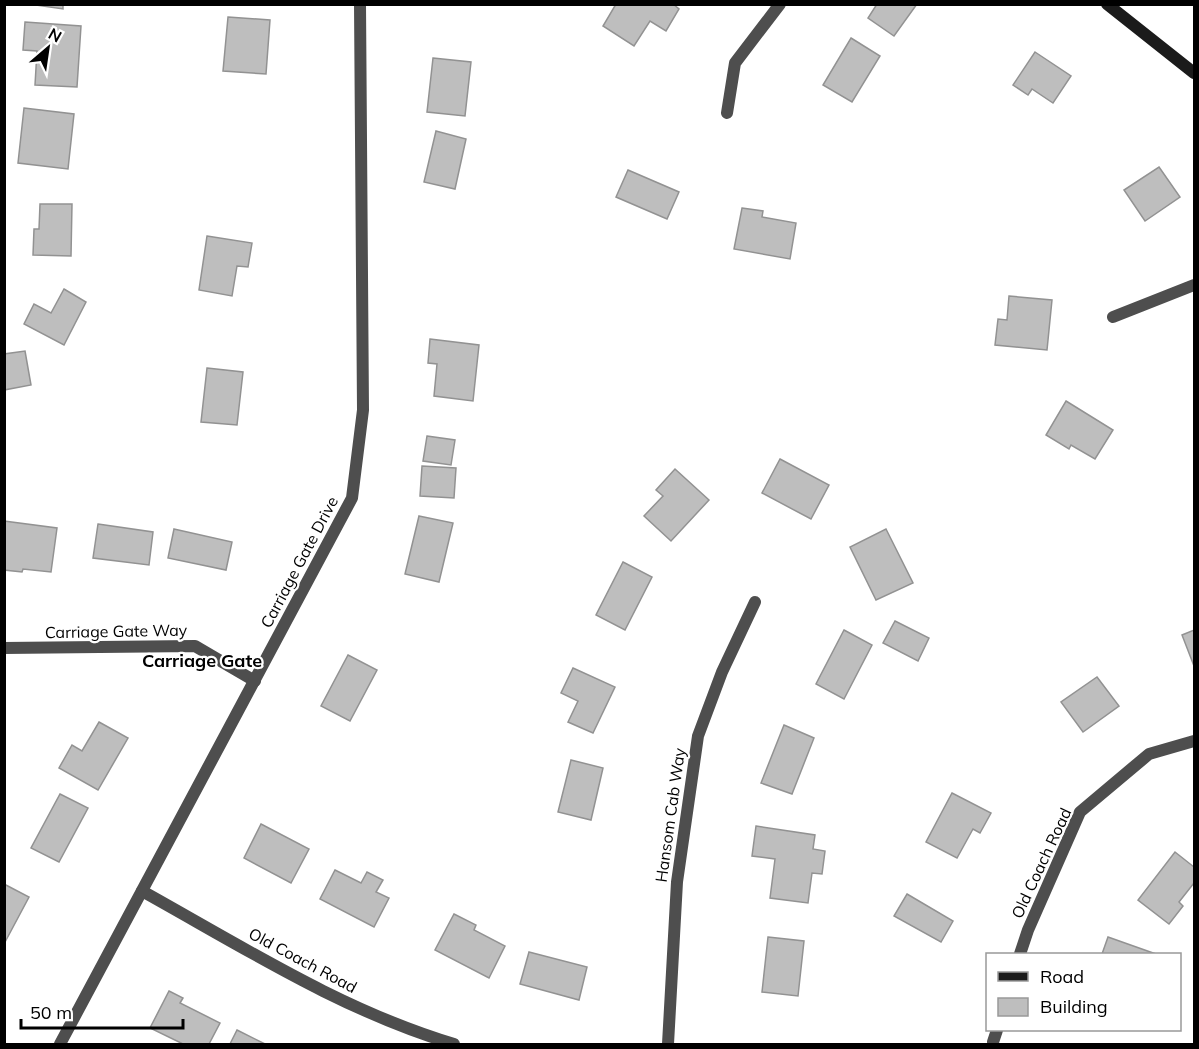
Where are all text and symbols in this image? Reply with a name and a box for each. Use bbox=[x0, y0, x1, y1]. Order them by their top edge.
north arrow bbox=[18, 18, 78, 78]
text: N bbox=[45, 23, 65, 47]
street label: Carriage Gate Drive bbox=[256, 493, 342, 631]
street label: Carriage Gate Way bbox=[45, 620, 188, 642]
district label: Carriage Gate bbox=[142, 649, 262, 672]
street label: Hansom Cab Way bbox=[651, 746, 689, 883]
street label: Old Coach Road bbox=[1007, 805, 1075, 921]
street label: Old Coach Road bbox=[245, 923, 361, 997]
legend bbox=[986, 953, 1181, 1031]
text: Road bbox=[1040, 965, 1084, 988]
scale bar bbox=[21, 992, 183, 1030]
text: Building bbox=[1040, 995, 1108, 1018]
text: 50 m bbox=[30, 1001, 72, 1024]

